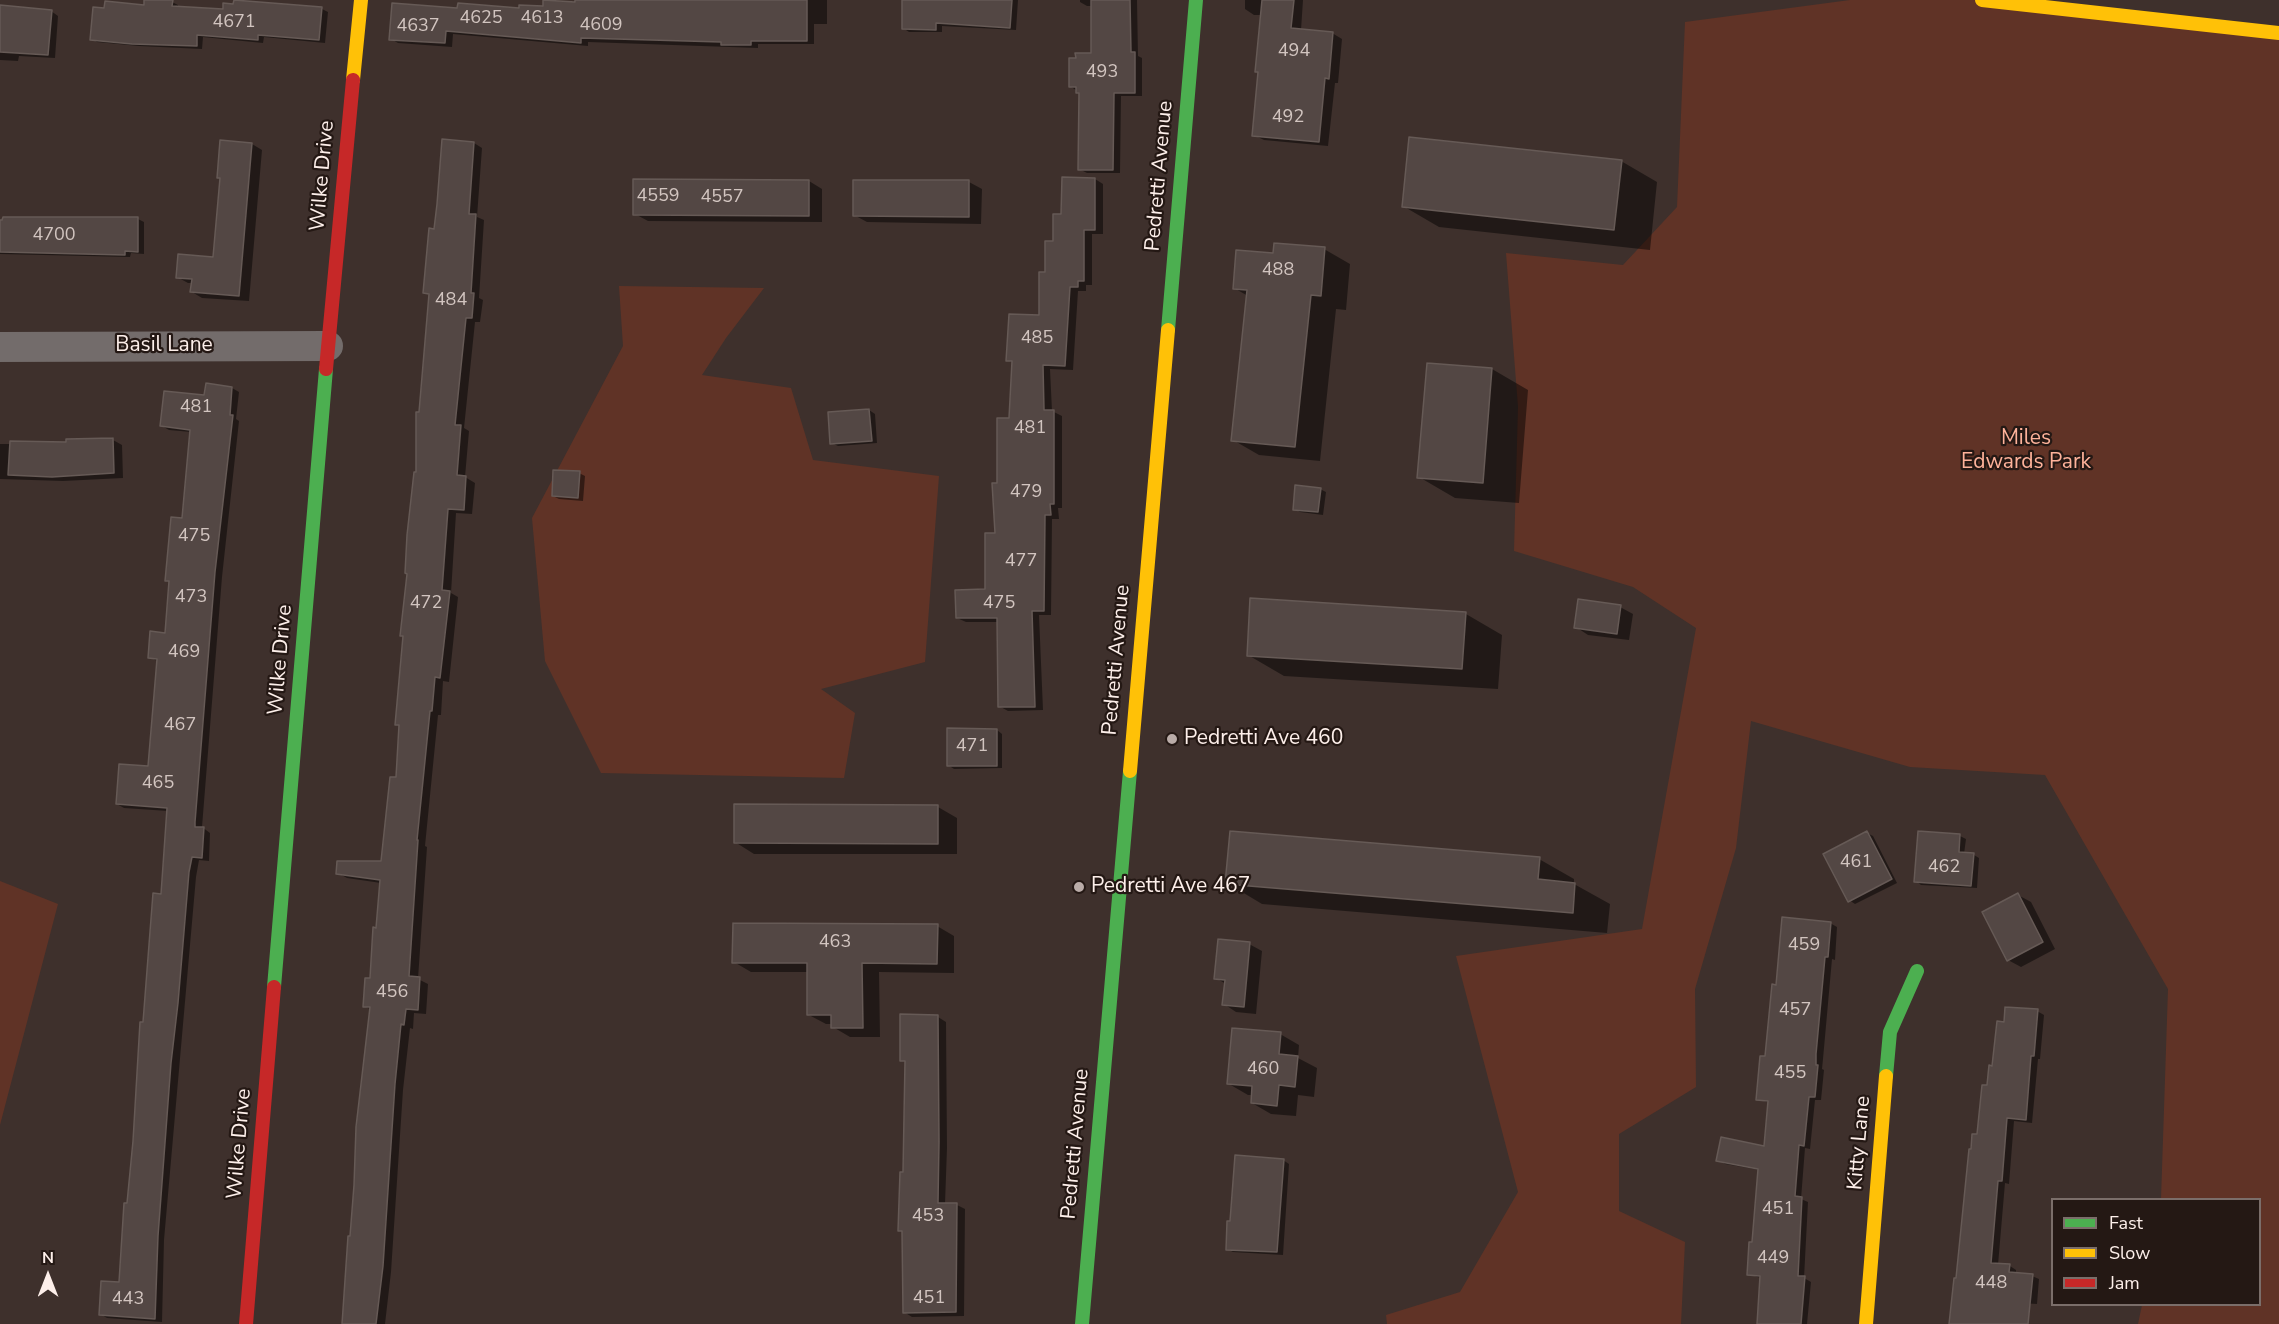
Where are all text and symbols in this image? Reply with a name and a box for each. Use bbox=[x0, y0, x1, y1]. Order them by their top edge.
house number: 4625 bbox=[459, 8, 503, 30]
house number: 4613 bbox=[520, 8, 564, 30]
house number: 4671 bbox=[212, 12, 256, 34]
house number: 4609 bbox=[579, 15, 623, 37]
house number: 4637 bbox=[396, 16, 440, 38]
house number: 494 bbox=[1278, 41, 1310, 63]
house number: 493 bbox=[1086, 62, 1118, 84]
street label: Pedretti Avenue bbox=[1141, 100, 1179, 252]
house number: 492 bbox=[1272, 107, 1304, 129]
street label: Wilke Drive bbox=[306, 120, 340, 232]
house number: 4559 bbox=[636, 186, 680, 208]
house number: 4557 bbox=[700, 187, 744, 209]
house number: 4700 bbox=[32, 225, 76, 247]
house number: 488 bbox=[1262, 260, 1294, 282]
house number: 484 bbox=[435, 290, 467, 312]
house number: 485 bbox=[1021, 328, 1053, 350]
street label: Basil Lane bbox=[115, 333, 213, 359]
house number: 481 bbox=[180, 397, 212, 419]
house number: 481 bbox=[1014, 418, 1046, 440]
park label: Miles Edwards Park bbox=[1961, 426, 2091, 476]
house number: 479 bbox=[1010, 482, 1042, 504]
house number: 475 bbox=[178, 526, 210, 548]
house number: 477 bbox=[1005, 551, 1037, 573]
street label: Pedretti Avenue bbox=[1098, 584, 1136, 736]
house number: 473 bbox=[175, 587, 207, 609]
house number: 472 bbox=[410, 593, 442, 615]
house number: 475 bbox=[983, 593, 1015, 615]
street label: Wilke Drive bbox=[264, 604, 298, 716]
house number: 469 bbox=[168, 642, 200, 664]
house number: 467 bbox=[164, 715, 196, 737]
place label: Pedretti Ave 460 bbox=[1184, 726, 1343, 752]
marker: Pedretti Ave 460 bbox=[1165, 732, 1179, 746]
house number: 471 bbox=[956, 736, 988, 758]
house number: 465 bbox=[142, 773, 174, 795]
house number: 461 bbox=[1840, 852, 1872, 874]
house number: 462 bbox=[1928, 857, 1960, 879]
place label: Pedretti Ave 467 bbox=[1091, 874, 1250, 900]
marker: Pedretti Ave 467 bbox=[1072, 880, 1086, 894]
house number: 463 bbox=[819, 932, 851, 954]
house number: 459 bbox=[1788, 935, 1820, 957]
house number: 456 bbox=[376, 982, 408, 1004]
house number: 457 bbox=[1779, 1000, 1811, 1022]
house number: 460 bbox=[1247, 1059, 1279, 1081]
house number: 455 bbox=[1774, 1063, 1806, 1085]
street label: Pedretti Avenue bbox=[1057, 1068, 1095, 1220]
street label: Wilke Drive bbox=[223, 1088, 257, 1200]
street label: Kitty Lane bbox=[1843, 1095, 1877, 1191]
legend bbox=[2051, 1198, 2261, 1306]
house number: 451 bbox=[1762, 1199, 1794, 1221]
house number: 453 bbox=[912, 1206, 944, 1228]
text: Fast bbox=[2109, 1211, 2143, 1235]
text: Slow bbox=[2109, 1241, 2150, 1265]
north arrow bbox=[18, 1246, 78, 1306]
text: N bbox=[42, 1247, 54, 1269]
house number: 449 bbox=[1757, 1248, 1789, 1270]
text: Jam bbox=[2109, 1271, 2140, 1295]
house number: 448 bbox=[1975, 1273, 2007, 1295]
house number: 451 bbox=[913, 1288, 945, 1310]
house number: 443 bbox=[112, 1289, 144, 1311]

